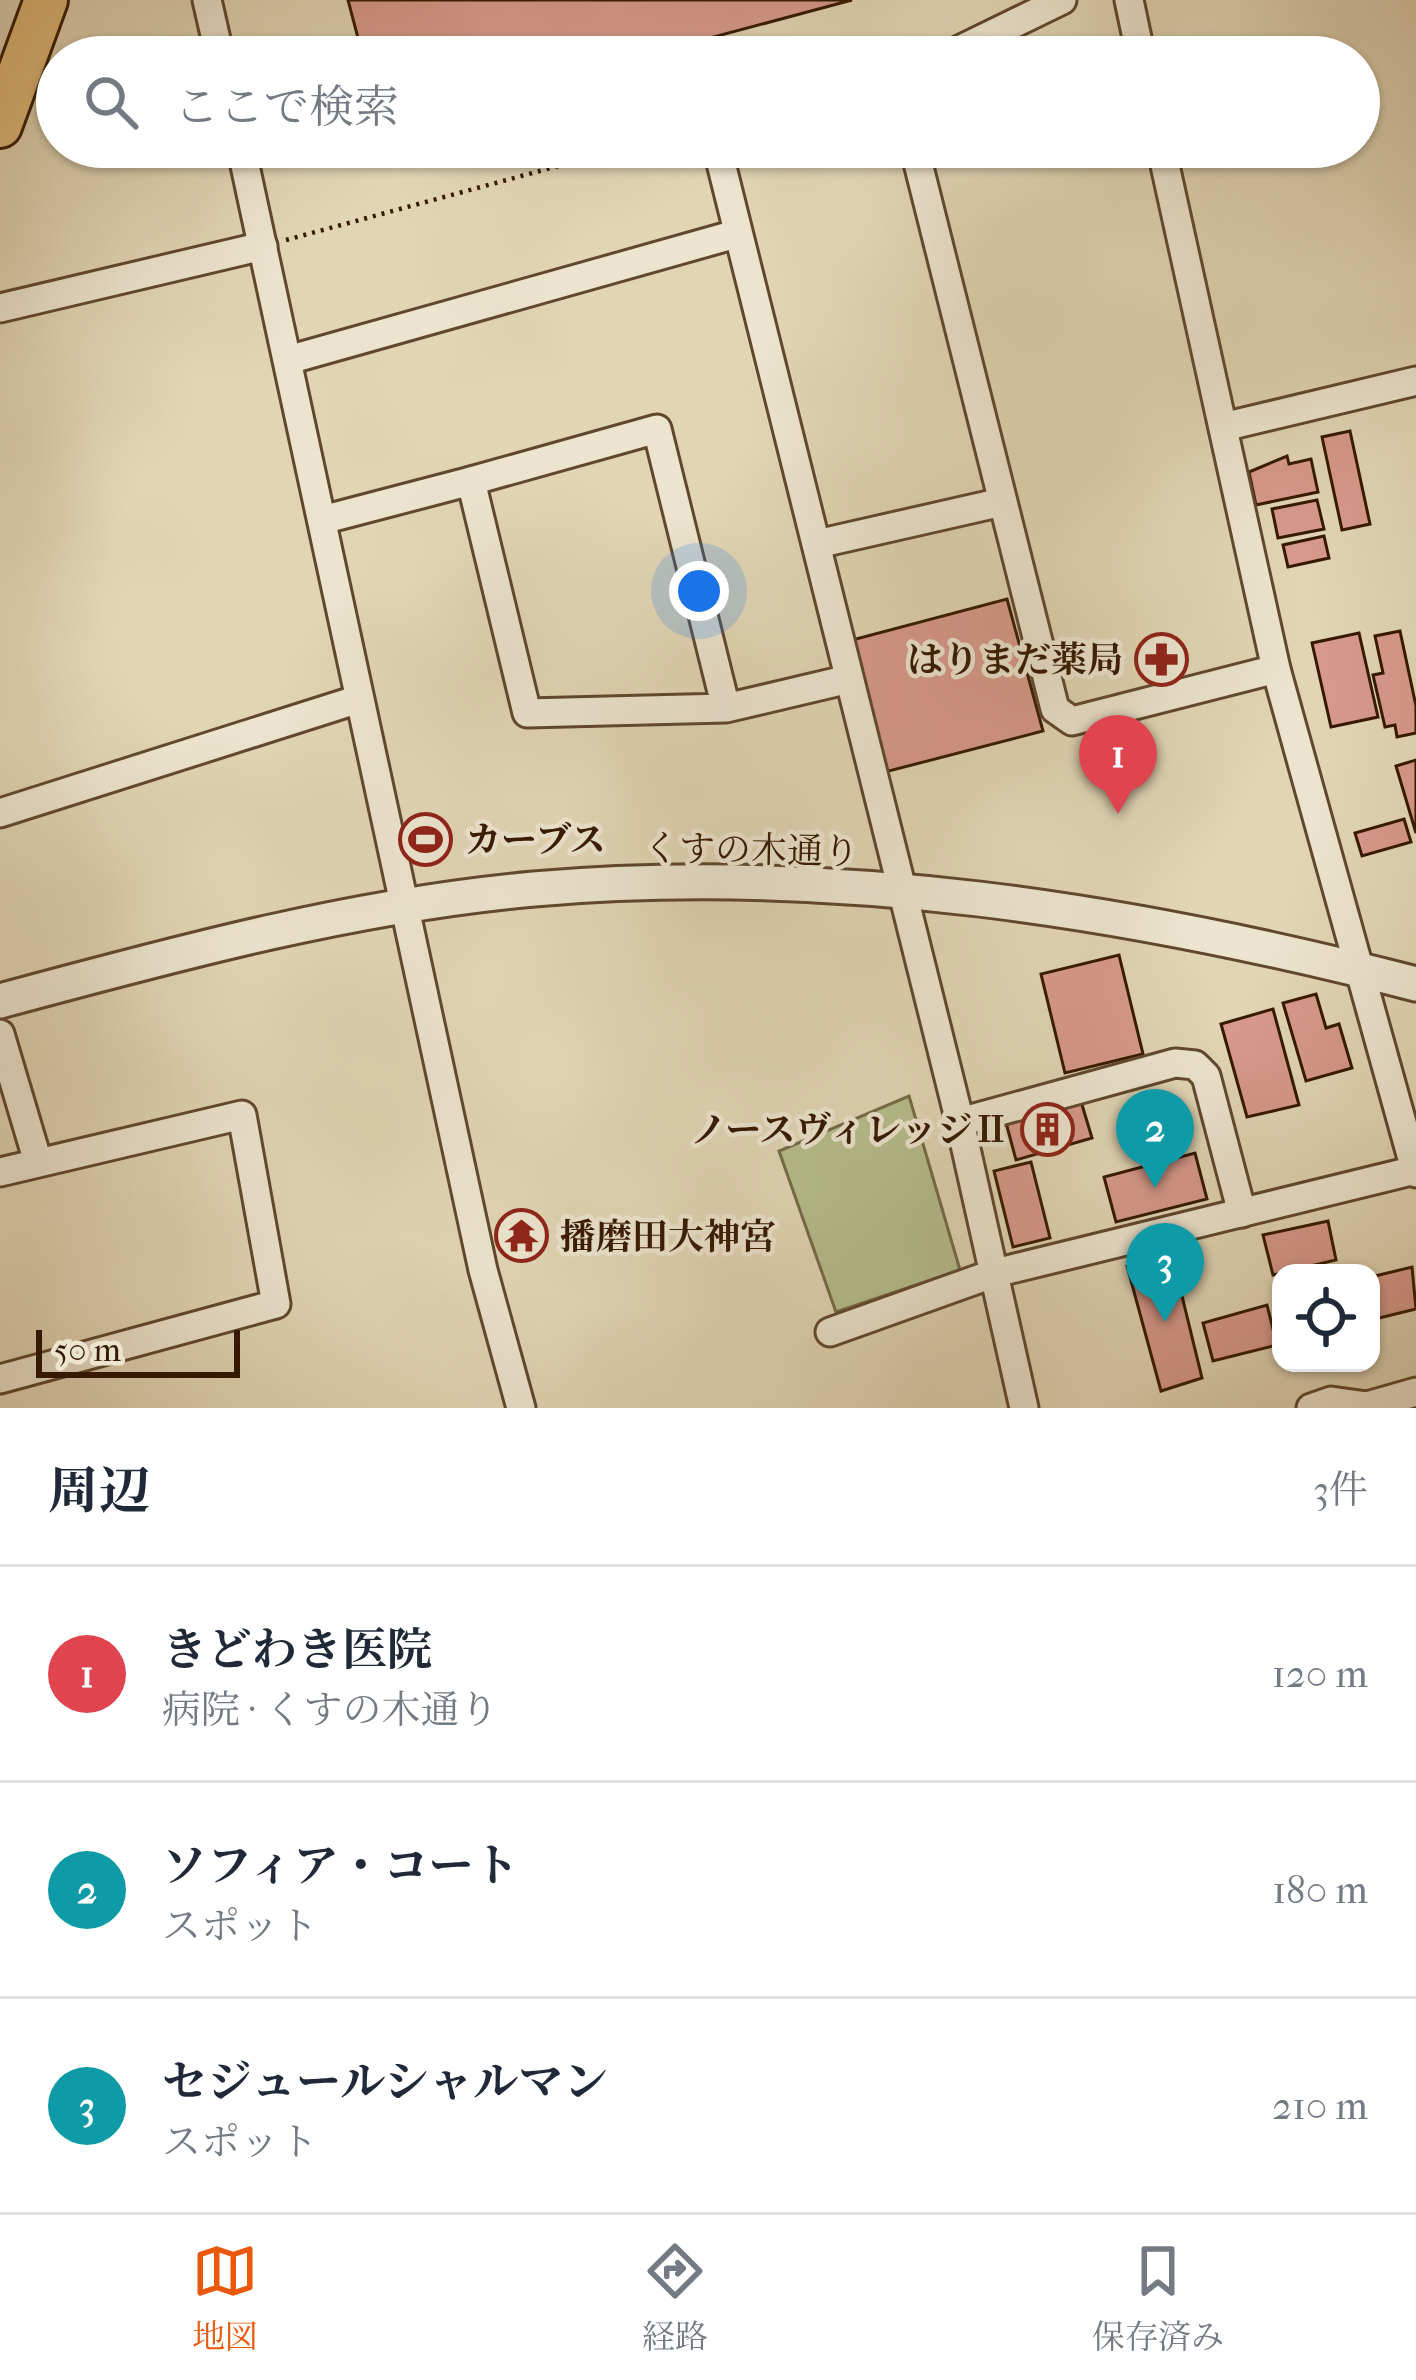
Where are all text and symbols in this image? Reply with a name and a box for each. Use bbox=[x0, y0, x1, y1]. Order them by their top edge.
search box bbox=[36, 36, 1380, 168]
icon: search bbox=[78, 69, 144, 135]
text: ここで検索 bbox=[174, 81, 399, 134]
your location bbox=[669, 561, 729, 621]
pharmacy icon: はりまだ薬局 bbox=[1134, 631, 1190, 687]
place label: はりまだ薬局 bbox=[907, 639, 1123, 681]
pin: 1 bbox=[1079, 715, 1157, 814]
sports icon: カーブス bbox=[398, 811, 454, 867]
place label: カーブス bbox=[465, 819, 606, 861]
street label: くすの木通り bbox=[643, 827, 859, 873]
pin: 2 bbox=[1116, 1089, 1194, 1188]
building icon: ノースヴィレッジⅡ bbox=[1020, 1101, 1076, 1157]
place label: ノースヴィレッジⅡ bbox=[690, 1109, 1009, 1151]
temple icon: 播磨田大神宮 bbox=[493, 1208, 549, 1264]
place label: 播磨田大神宮 bbox=[560, 1216, 776, 1258]
pin: 3 bbox=[1126, 1223, 1204, 1322]
map controls bbox=[1272, 1264, 1380, 1372]
button: locate bbox=[1272, 1264, 1380, 1372]
scale bar bbox=[36, 1324, 240, 1377]
text: 50 m bbox=[54, 1331, 121, 1370]
text: 周辺 bbox=[48, 1461, 150, 1521]
text: 3件 bbox=[1313, 1467, 1368, 1513]
text: きどわき医院 bbox=[162, 1624, 432, 1677]
text: 1 bbox=[80, 1651, 94, 1697]
text: 120 m bbox=[1272, 1651, 1368, 1697]
text: 病院 · くすの木通り bbox=[162, 1687, 499, 1733]
text: ソフィア・コート bbox=[162, 1840, 518, 1893]
text: 2 bbox=[77, 1867, 97, 1913]
text: 180 m bbox=[1272, 1867, 1368, 1913]
text: スポット bbox=[162, 1903, 318, 1949]
text: セジュールシャルマン bbox=[162, 2056, 608, 2109]
text: 3 bbox=[79, 2083, 95, 2129]
text: 210 m bbox=[1272, 2083, 1368, 2129]
text: スポット bbox=[162, 2119, 318, 2165]
tab: 地図 bbox=[192, 2238, 258, 2357]
tab: 経路 bbox=[642, 2238, 708, 2357]
tab: 保存済み bbox=[1092, 2238, 1224, 2357]

